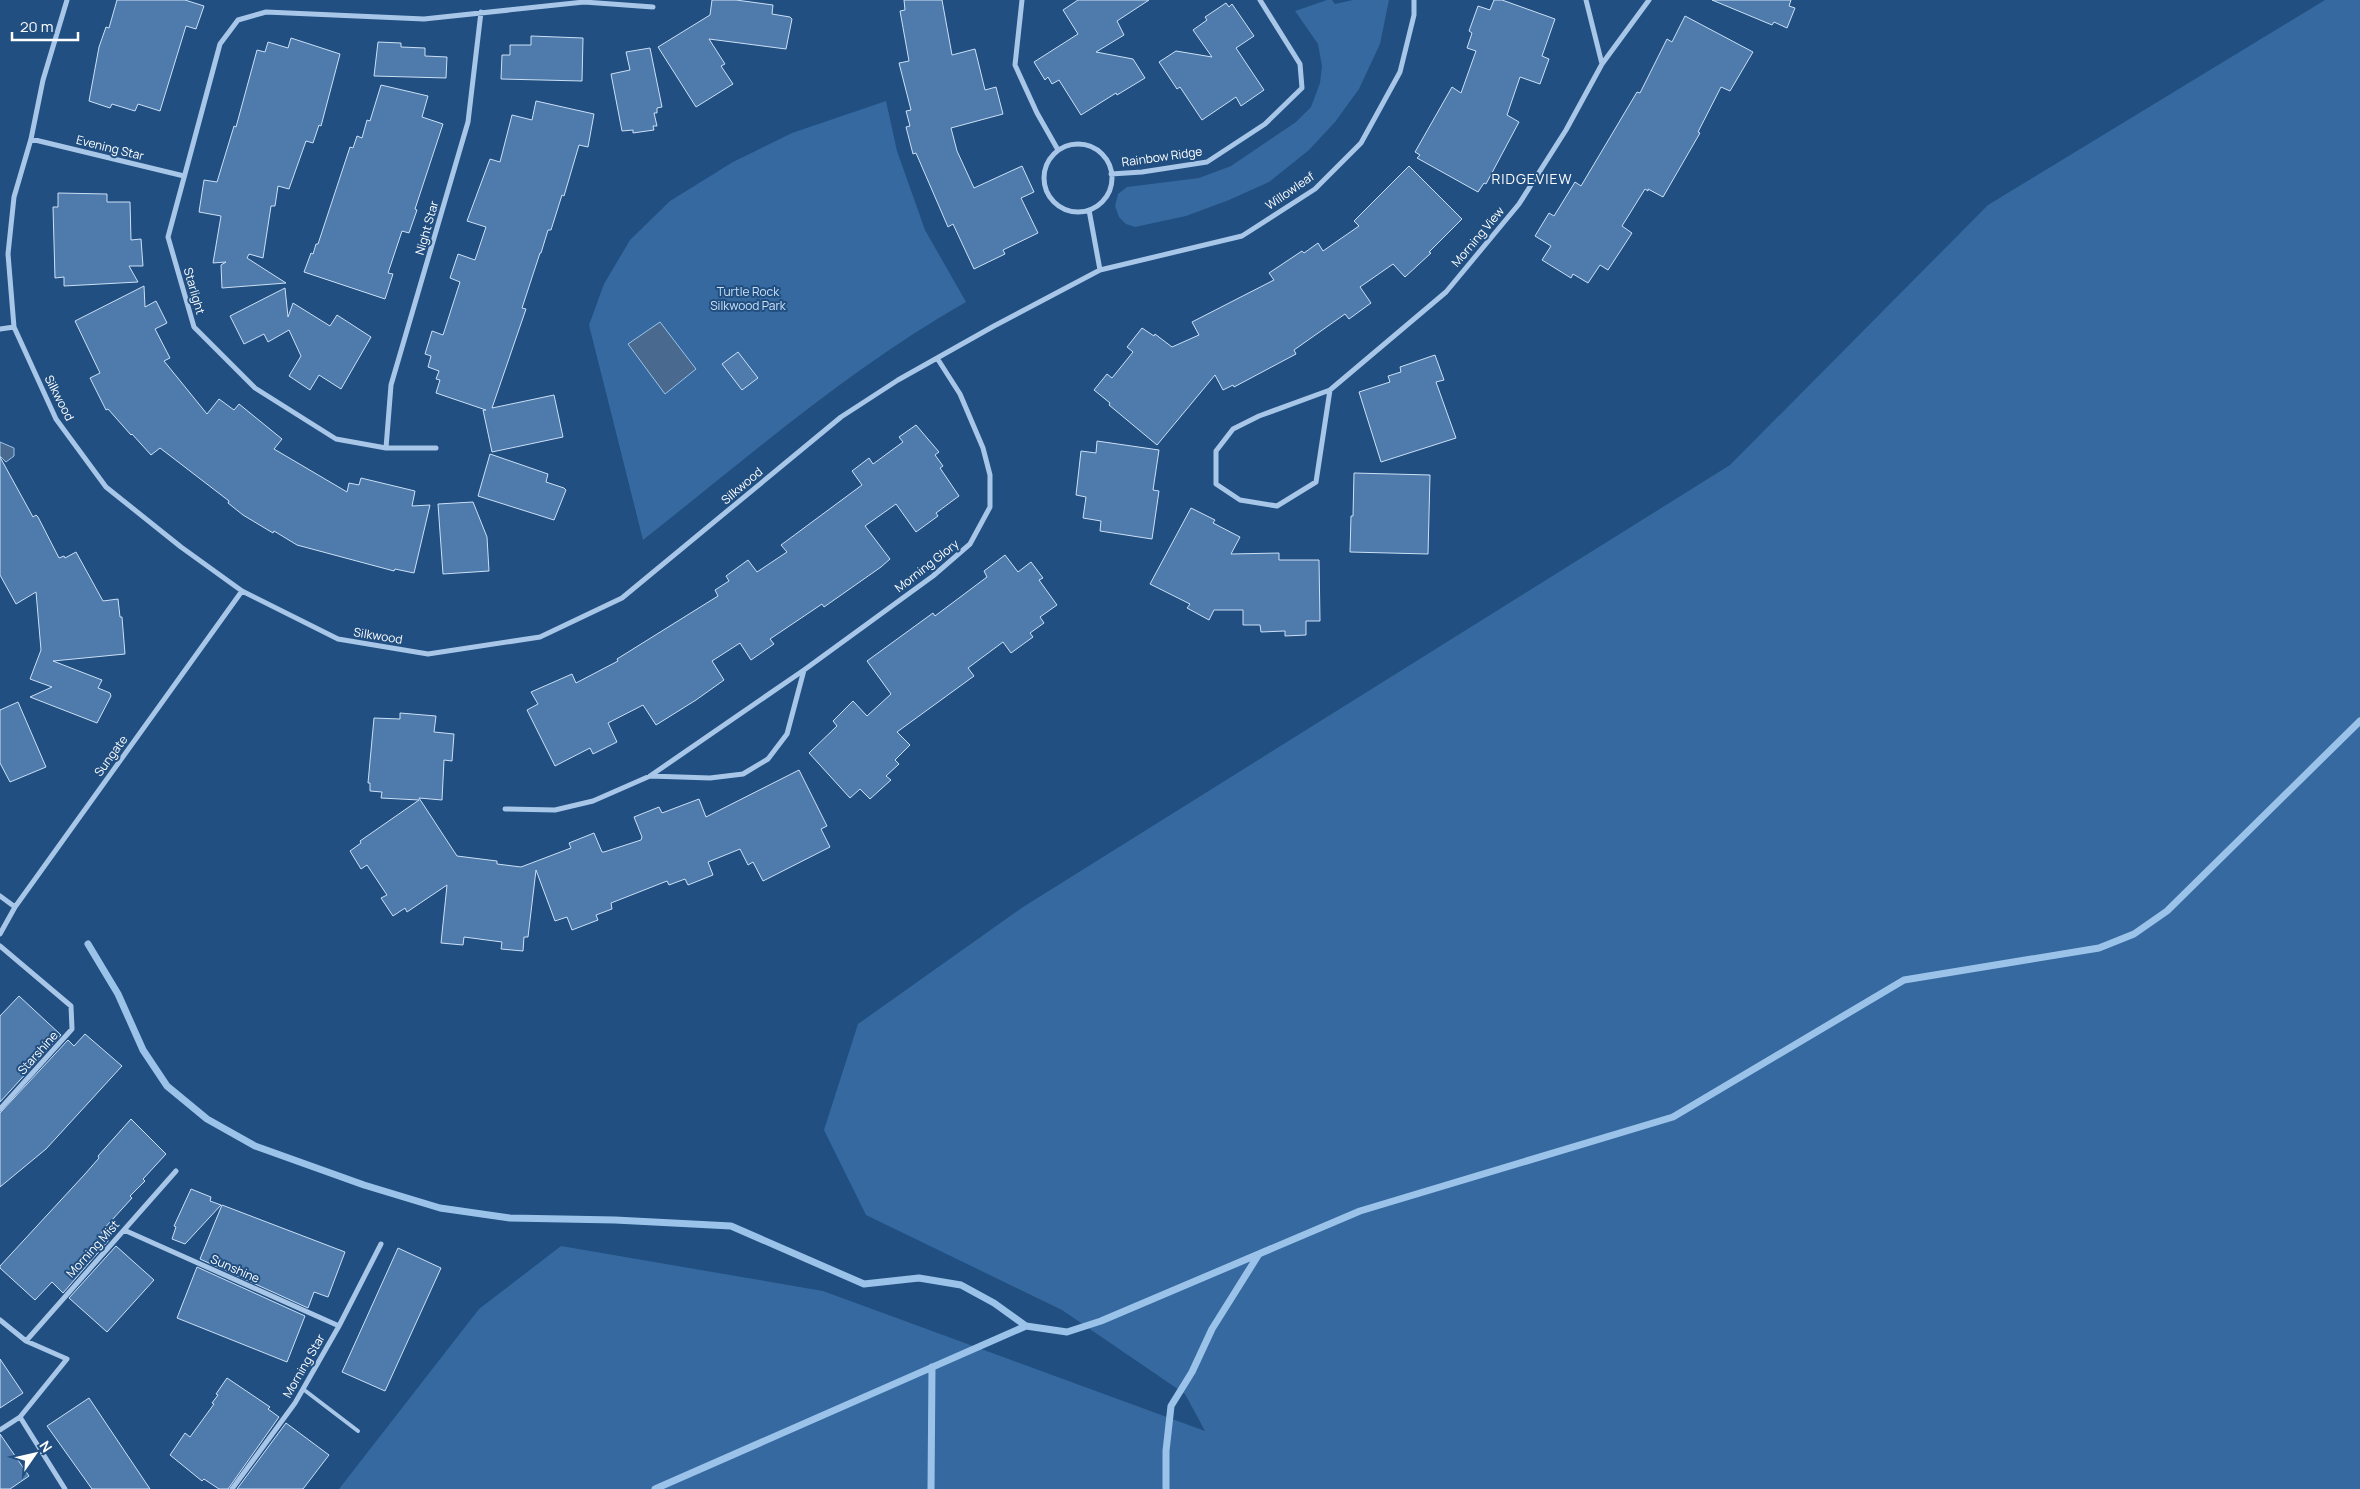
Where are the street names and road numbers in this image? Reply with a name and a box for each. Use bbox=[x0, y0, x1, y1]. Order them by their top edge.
street label: Evening Star bbox=[74, 131, 146, 164]
street label: Rainbow Ridge bbox=[1120, 142, 1203, 171]
street label: Willowleaf bbox=[1262, 167, 1318, 214]
street label: Night Star bbox=[411, 198, 443, 257]
street label: Morning View bbox=[1447, 203, 1508, 270]
street label: Starlight bbox=[180, 266, 209, 316]
street label: Silkwood bbox=[41, 372, 78, 424]
street label: Silkwood bbox=[717, 463, 766, 508]
street label: Morning Glory bbox=[891, 535, 963, 596]
street label: Silkwood bbox=[352, 623, 404, 648]
street label: Sungate bbox=[90, 732, 131, 780]
street label: Starshine bbox=[13, 1027, 62, 1078]
street label: Morning Mist bbox=[62, 1216, 123, 1281]
street label: Sunshine bbox=[208, 1250, 262, 1287]
street label: Morning Star bbox=[278, 1330, 329, 1401]

